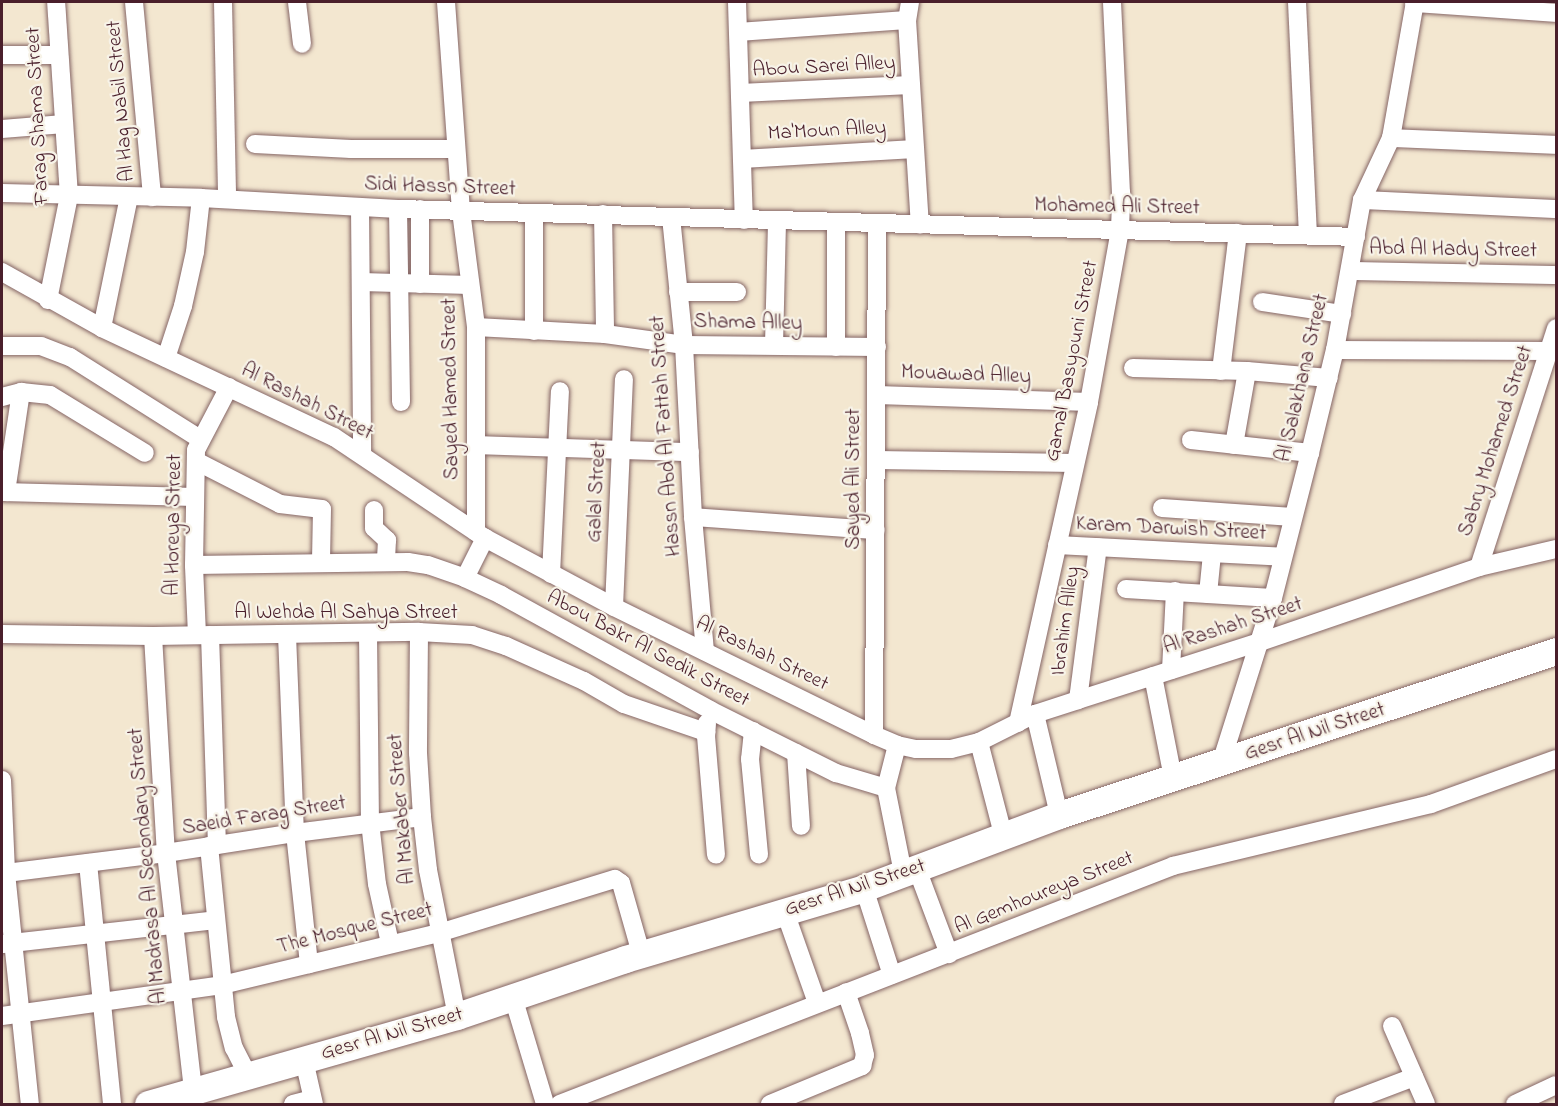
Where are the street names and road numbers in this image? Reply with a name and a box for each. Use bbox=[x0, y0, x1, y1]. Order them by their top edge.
street label: Al Hag Nabil Street bbox=[101, 19, 141, 183]
street label: Farag Shama Street bbox=[21, 26, 55, 206]
street label: Abou Sarei Alley bbox=[752, 51, 896, 83]
street label: Ma'Moun Alley bbox=[767, 115, 887, 147]
street label: Sidi Hassn Street bbox=[364, 172, 516, 202]
street label: Mohamed Ali Street bbox=[1034, 193, 1200, 221]
street label: Abd Al Hady Street bbox=[1369, 236, 1537, 264]
street label: Gamal Basyouni Street bbox=[1040, 258, 1104, 464]
street label: Al Salakhana Street bbox=[1271, 291, 1335, 465]
street label: Sayed Hamed Street bbox=[437, 298, 465, 480]
street label: Shama Alley bbox=[693, 309, 803, 337]
street label: Hassn Abd Al Fattah Street bbox=[645, 314, 687, 558]
street label: Sabry Mohamed Street bbox=[1453, 342, 1539, 540]
street label: Al Rashah Street bbox=[237, 358, 377, 446]
street label: Mouawad Alley bbox=[900, 360, 1032, 390]
street label: Sayed Ali Street bbox=[841, 408, 867, 550]
street label: Galal Street bbox=[582, 441, 612, 543]
street label: Al Horeya Street bbox=[160, 454, 188, 596]
street label: Karam Darwish Street bbox=[1075, 511, 1267, 547]
street label: Ibrahim Alley bbox=[1046, 565, 1086, 677]
street label: Abou Bakr Al Sedik Street bbox=[542, 585, 754, 713]
street label: Al Rashah Street bbox=[1160, 592, 1306, 660]
street label: Al Wehda Al Sahya Street bbox=[234, 600, 458, 626]
street label: Al Rashah Street bbox=[691, 611, 833, 697]
street label: Gesr Al Nil Street bbox=[1241, 697, 1389, 767]
street label: Al Madrasa Al Secondary Street bbox=[123, 727, 173, 1005]
street label: Al Makaber Street bbox=[383, 732, 421, 886]
street label: Saeid Farag Street bbox=[180, 791, 348, 841]
street label: Al Gemhoureya Street bbox=[951, 846, 1137, 940]
street label: Gesr Al Nil Street bbox=[781, 853, 929, 923]
street label: The Mosque Street bbox=[275, 898, 435, 960]
street label: Gesr Al Nil Street bbox=[318, 1002, 466, 1066]

